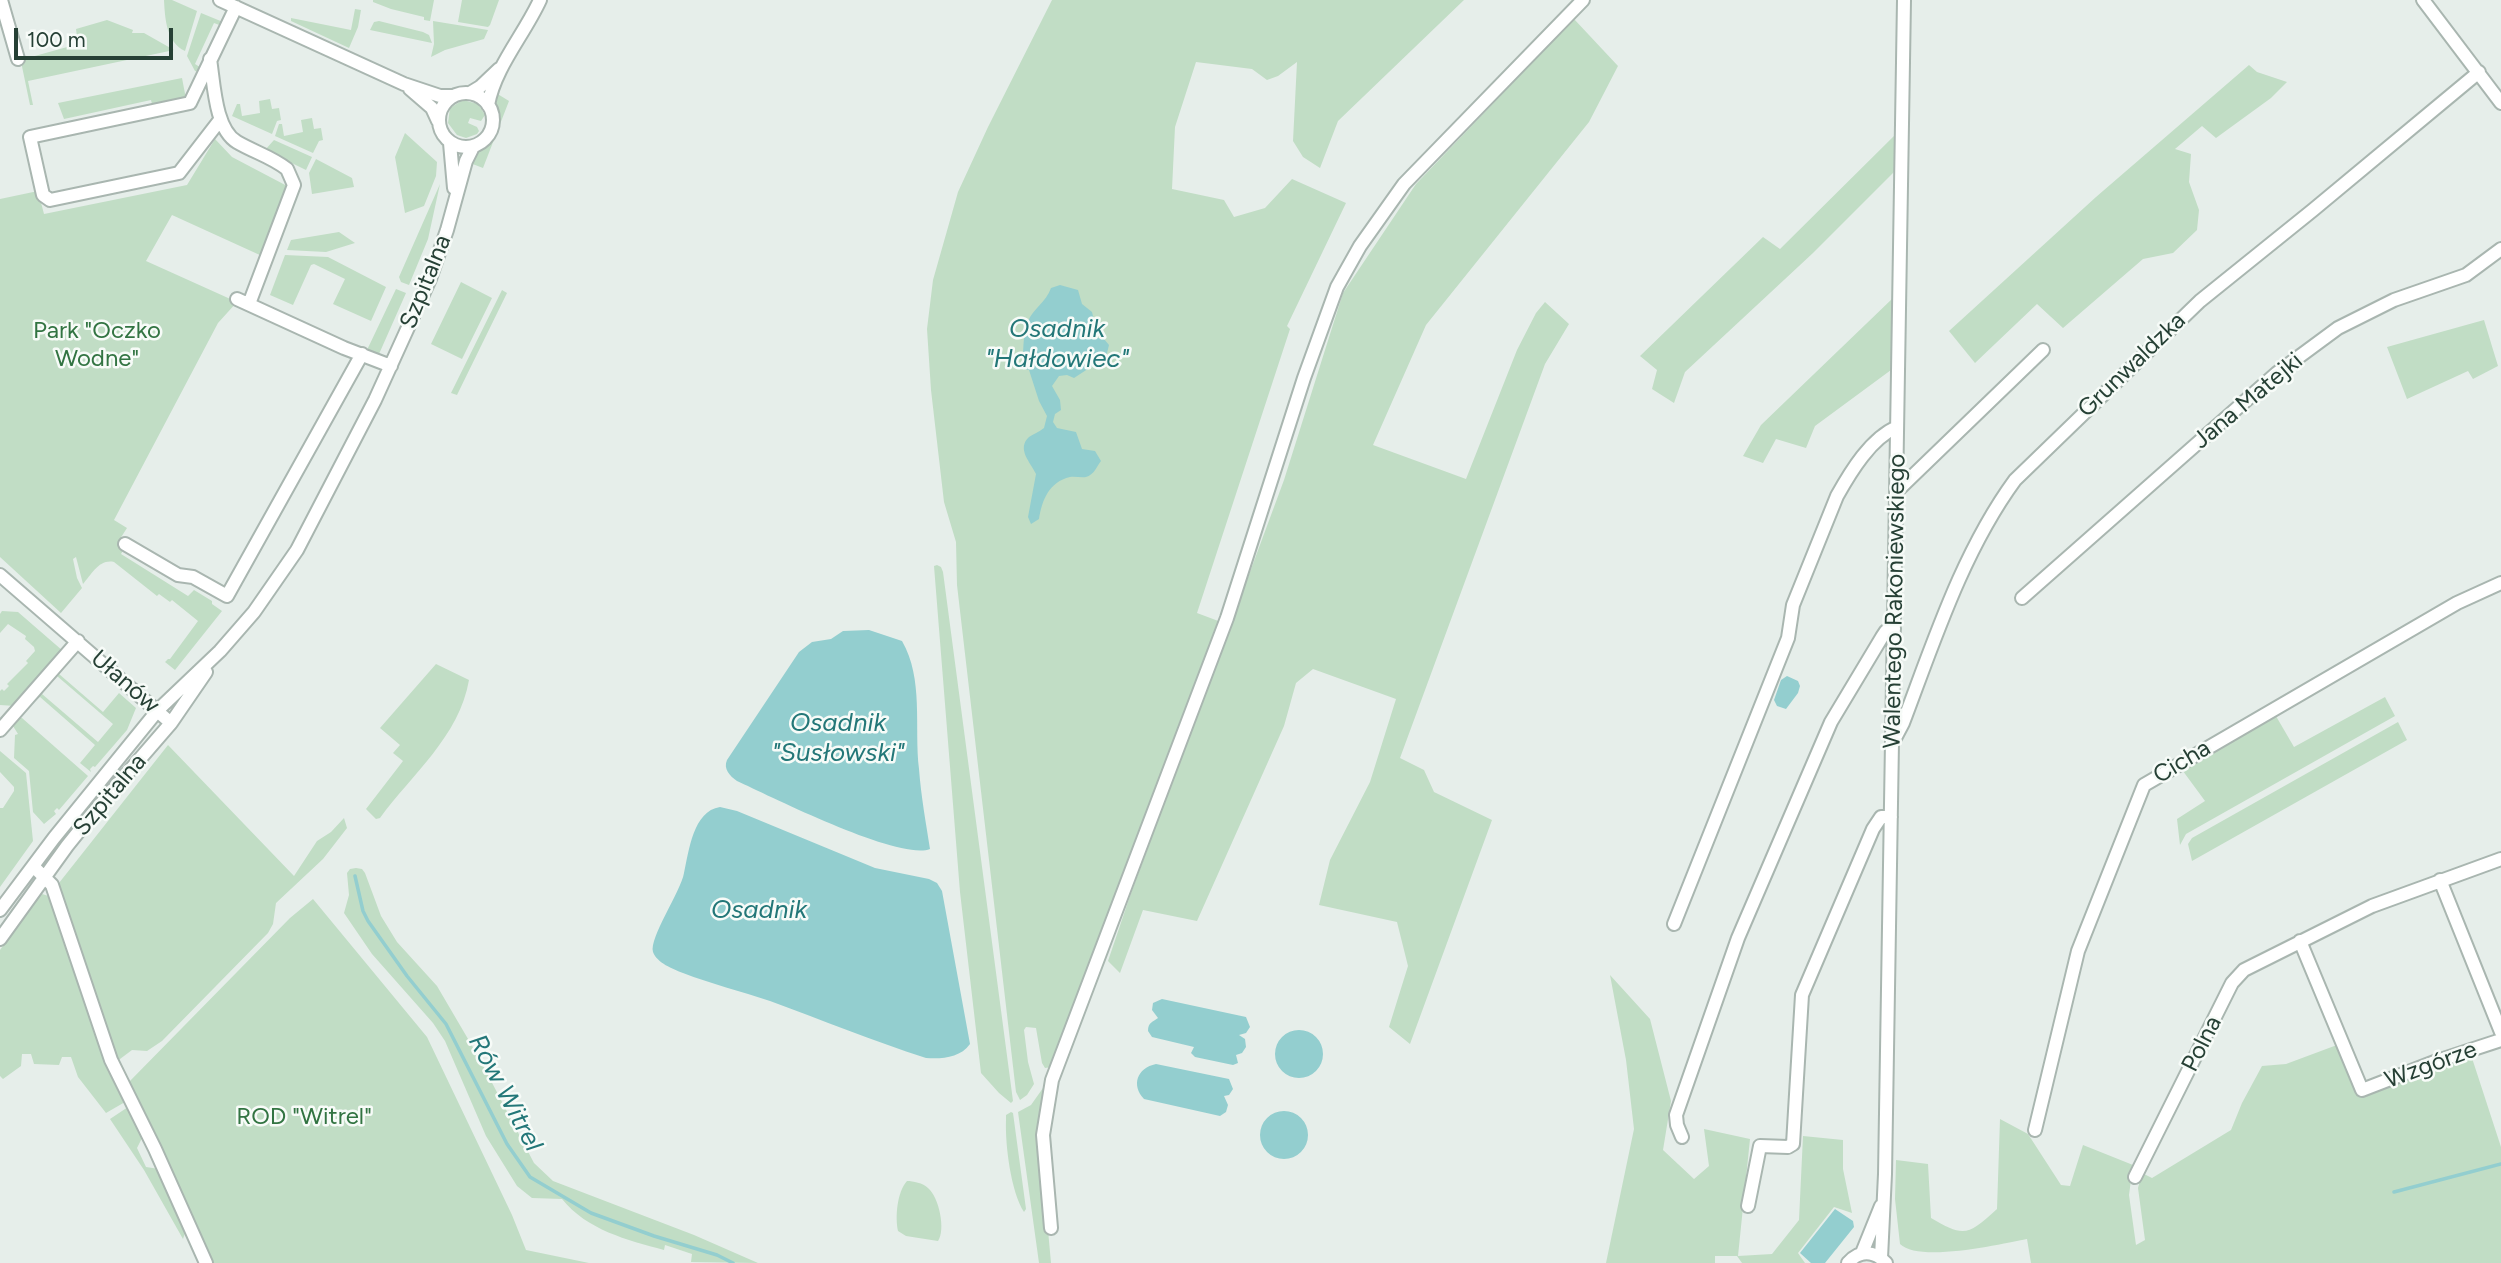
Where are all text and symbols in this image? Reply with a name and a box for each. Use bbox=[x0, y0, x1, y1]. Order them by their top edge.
scale bar bbox=[18, 14, 177, 58]
text: 100 m bbox=[27, 27, 86, 52]
street label: Szpitalna bbox=[394, 231, 458, 333]
street label: Grunwaldzka bbox=[2072, 307, 2192, 423]
water label: Osadnik "Hałdowiec" bbox=[985, 313, 1129, 374]
park label: Park "Oczko Wodne" bbox=[33, 317, 161, 373]
street label: Jana Matejki bbox=[2187, 347, 2309, 455]
street label: Walentego Rakoniewskiego bbox=[1878, 453, 1912, 749]
street label: Ułanów bbox=[85, 644, 165, 720]
water label: Osadnik "Susłowski" bbox=[772, 707, 904, 768]
street label: Cicha bbox=[2148, 734, 2216, 790]
street label: Szpitalna bbox=[67, 748, 153, 842]
water label: Osadnik bbox=[711, 894, 807, 926]
street label: Polna bbox=[2176, 1011, 2228, 1077]
water label: Rów Witrel bbox=[461, 1029, 549, 1157]
street label: Wzgórze bbox=[2381, 1035, 2481, 1095]
park label: ROD "Witrel" bbox=[236, 1103, 372, 1131]

